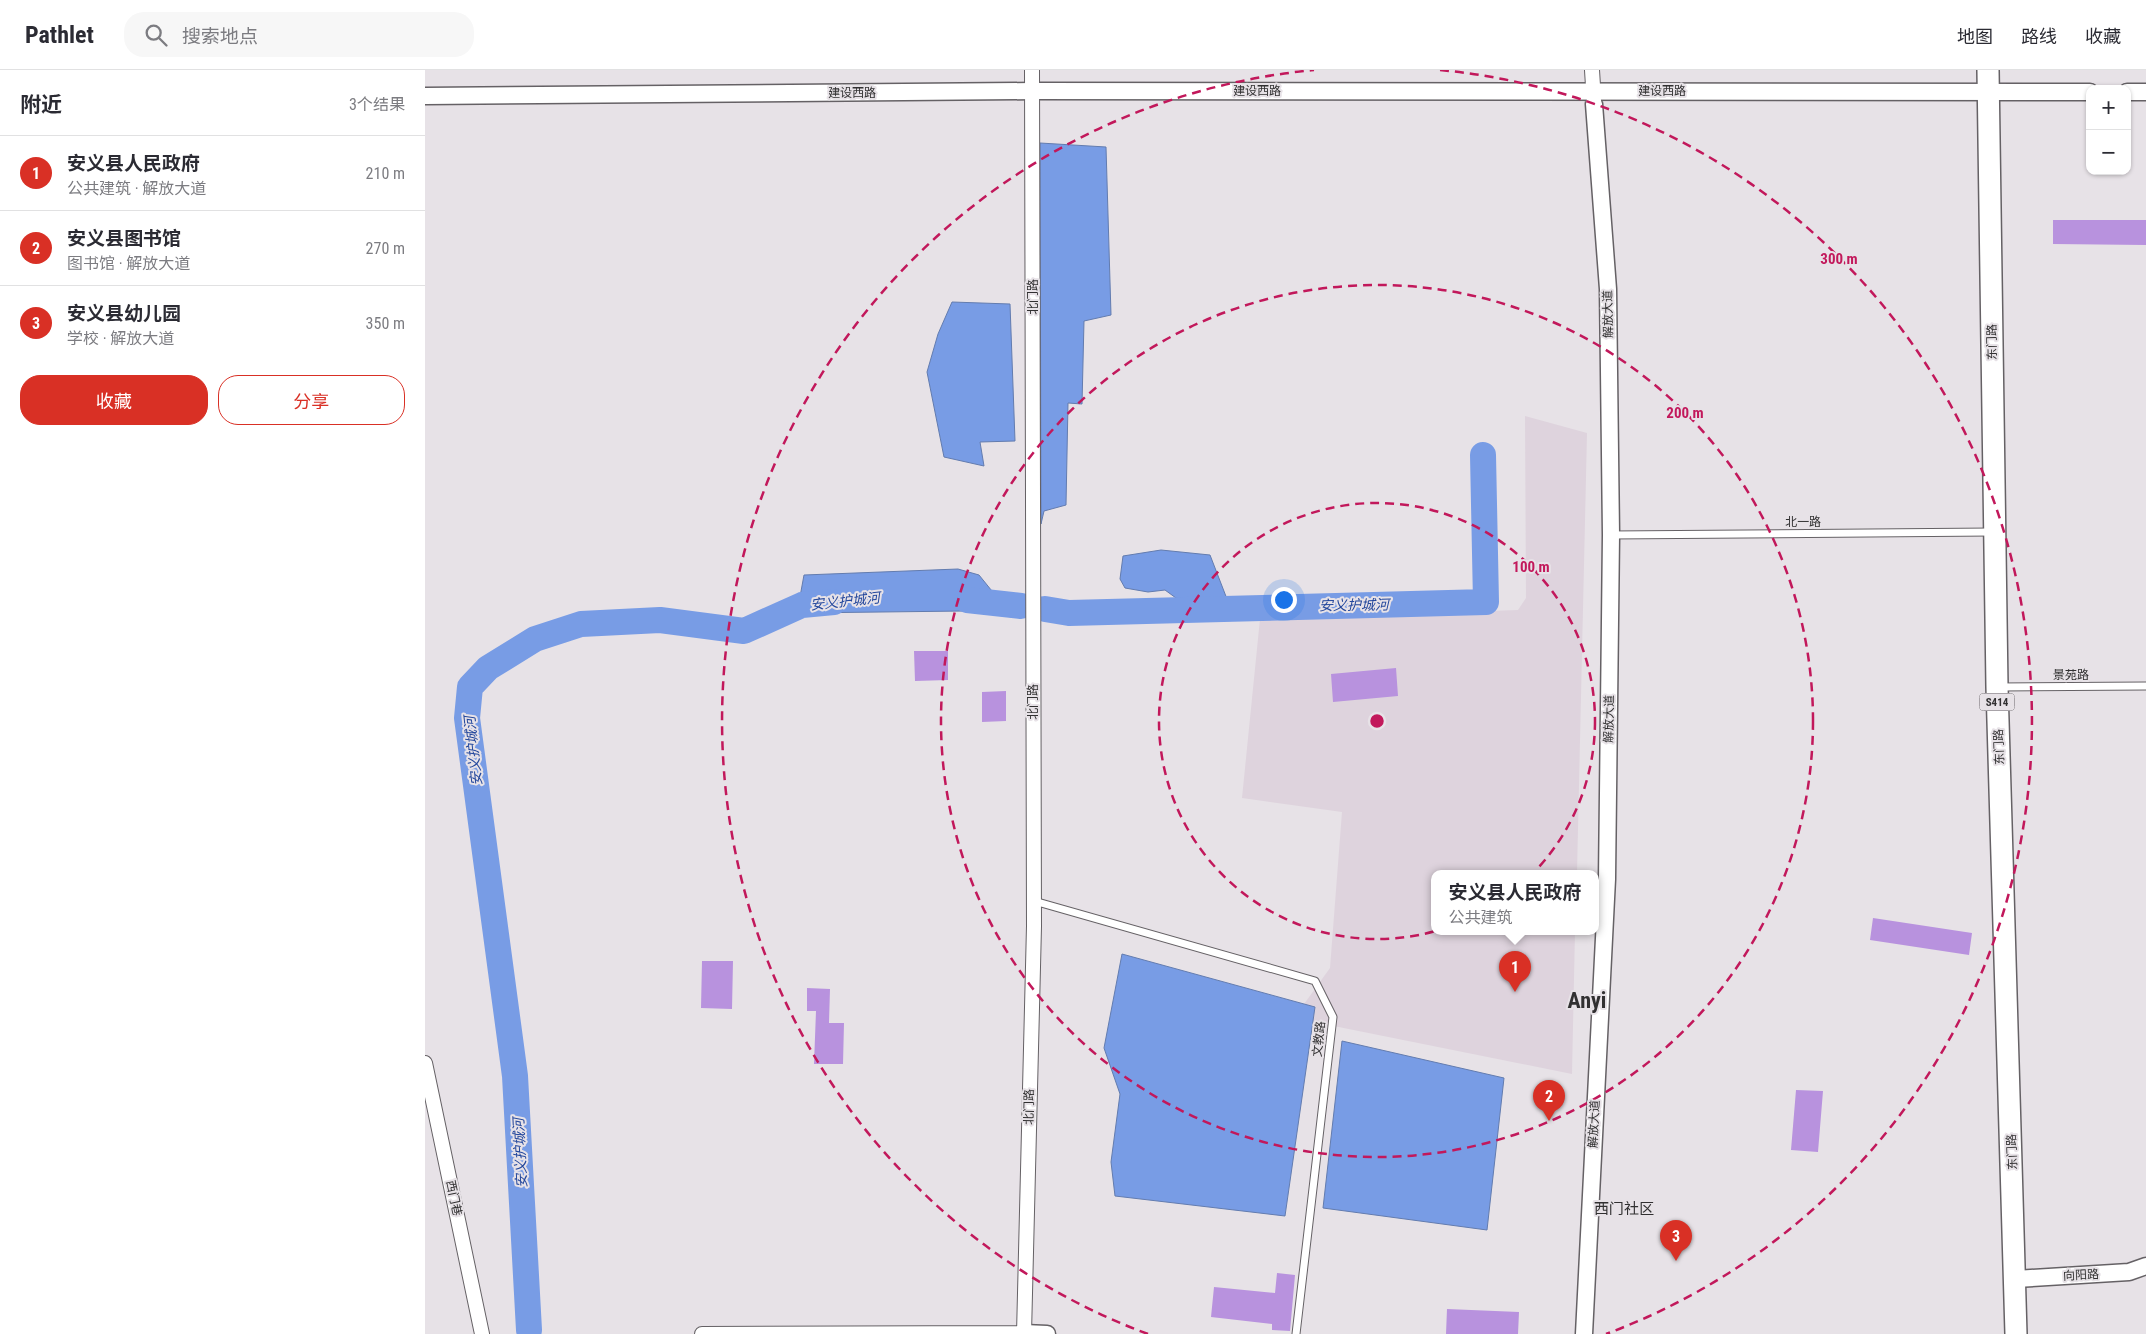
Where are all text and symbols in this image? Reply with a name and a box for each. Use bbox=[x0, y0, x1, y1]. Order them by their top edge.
search box bbox=[124, 12, 474, 57]
text: Pathlet bbox=[25, 21, 94, 49]
icon: search bbox=[142, 21, 170, 49]
text: 搜索地点 bbox=[182, 25, 258, 48]
text: 地图 bbox=[1957, 26, 1993, 47]
text: 路线 bbox=[2021, 26, 2057, 47]
text: 收藏 bbox=[2085, 26, 2121, 47]
street label: 建设西路 bbox=[1233, 84, 1281, 98]
street label: 建设西路 bbox=[1638, 84, 1686, 98]
map controls bbox=[2086, 85, 2131, 175]
button: + bbox=[2086, 85, 2131, 130]
street label: 建设西路 bbox=[828, 86, 876, 100]
text: 附近 bbox=[20, 93, 62, 117]
text: 3个结果 bbox=[349, 95, 405, 114]
button: − bbox=[2086, 130, 2131, 175]
text: 安义县人民政府 bbox=[67, 152, 200, 175]
text: 1 bbox=[32, 164, 40, 183]
text: 210 m bbox=[366, 164, 405, 183]
text: 公共建筑 · 解放大道 bbox=[67, 179, 206, 198]
text: 安义县图书馆 bbox=[67, 227, 181, 250]
text: 2 bbox=[32, 239, 40, 258]
text: 270 m bbox=[366, 239, 405, 258]
text: 300 m bbox=[1820, 250, 1858, 268]
text: 图书馆 · 解放大道 bbox=[67, 254, 190, 273]
street label: 北门路 bbox=[1026, 279, 1040, 315]
street label: 解放大道 bbox=[1601, 290, 1615, 338]
text: 安义县幼儿园 bbox=[67, 302, 181, 325]
text: 3 bbox=[32, 314, 40, 333]
text: 350 m bbox=[366, 314, 405, 333]
street label: 东门路 bbox=[1985, 324, 1999, 360]
text: 学校 · 解放大道 bbox=[67, 329, 174, 348]
button: 收藏 bbox=[20, 375, 208, 425]
button: 分享 bbox=[218, 375, 405, 425]
text: 200 m bbox=[1666, 404, 1704, 422]
street label: 北一路 bbox=[1785, 515, 1821, 529]
text: 100 m bbox=[1512, 558, 1550, 576]
your location bbox=[1271, 587, 1297, 613]
water label: 安义护城河 bbox=[809, 589, 884, 613]
water label: 安义护城河 bbox=[1319, 596, 1392, 614]
street label: 景苑路 bbox=[2053, 668, 2089, 682]
street label: 北门路 bbox=[1026, 684, 1040, 720]
road number: S414 bbox=[1979, 694, 2015, 710]
street label: 解放大道 bbox=[1602, 695, 1616, 743]
water label: 安义护城河 bbox=[461, 712, 485, 787]
centre of rings bbox=[1368, 712, 1386, 730]
street label: 东门路 bbox=[1991, 729, 2007, 765]
popup bbox=[1431, 870, 1599, 935]
text: 安义县人民政府 bbox=[1448, 881, 1582, 904]
text: 公共建筑 bbox=[1448, 908, 1513, 927]
pin: 1 bbox=[1499, 951, 1531, 992]
district label: Anyi bbox=[1568, 988, 1606, 1013]
street label: 文教路 bbox=[1310, 1020, 1328, 1058]
pin: 2 bbox=[1533, 1080, 1565, 1121]
street label: 北门路 bbox=[1022, 1089, 1036, 1125]
street label: 解放大道 bbox=[1586, 1100, 1602, 1148]
water label: 安义护城河 bbox=[510, 1115, 530, 1188]
street label: 东门路 bbox=[2004, 1134, 2020, 1170]
street label: 西门巷 bbox=[443, 1179, 465, 1217]
district label: 西门社区 bbox=[1594, 1200, 1654, 1218]
pin: 3 bbox=[1660, 1220, 1692, 1261]
street label: 向阳路 bbox=[2063, 1267, 2099, 1283]

